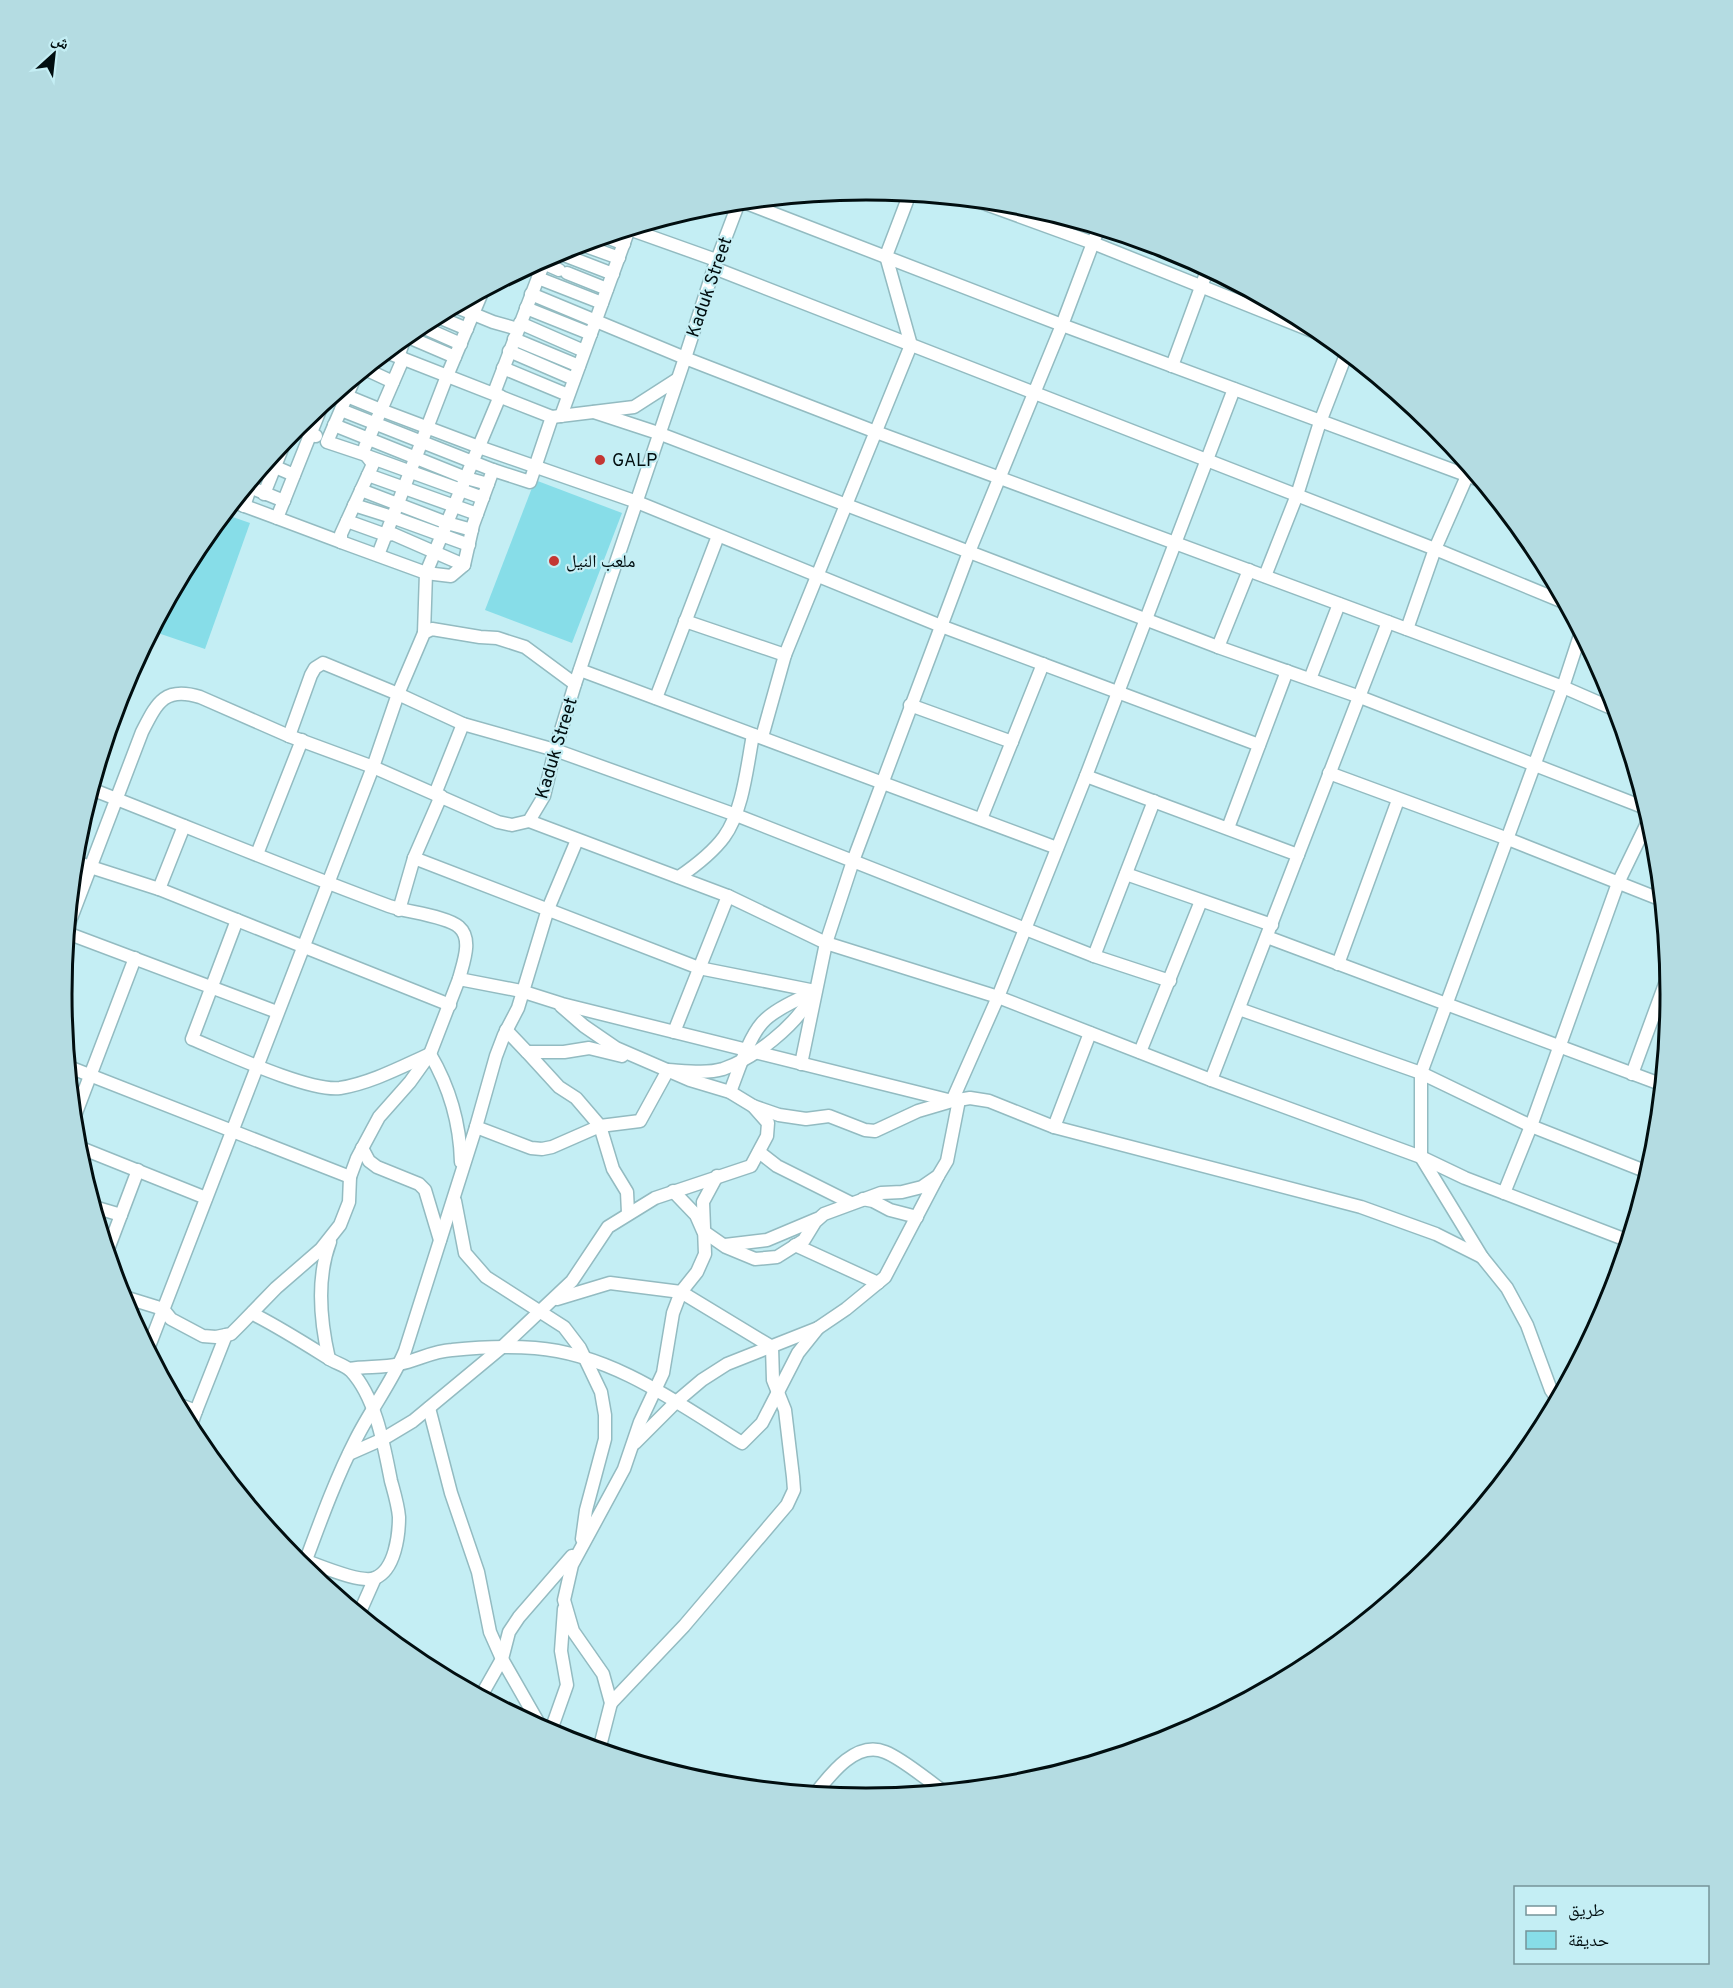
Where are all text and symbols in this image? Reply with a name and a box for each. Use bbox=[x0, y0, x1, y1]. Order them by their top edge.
north arrow bbox=[24, 24, 84, 84]
text: ش bbox=[48, 30, 72, 55]
street label: Kaduk Street bbox=[682, 234, 738, 341]
place label: GALP bbox=[612, 450, 657, 473]
marker: GALP bbox=[593, 453, 607, 467]
place label: ملعب النيل bbox=[566, 551, 635, 574]
marker: ملعب النيل bbox=[547, 554, 561, 568]
street label: Kaduk Street bbox=[531, 695, 584, 802]
legend bbox=[1514, 1886, 1709, 1964]
text: طريق bbox=[1568, 1900, 1605, 1923]
text: حديقة bbox=[1568, 1930, 1609, 1953]

